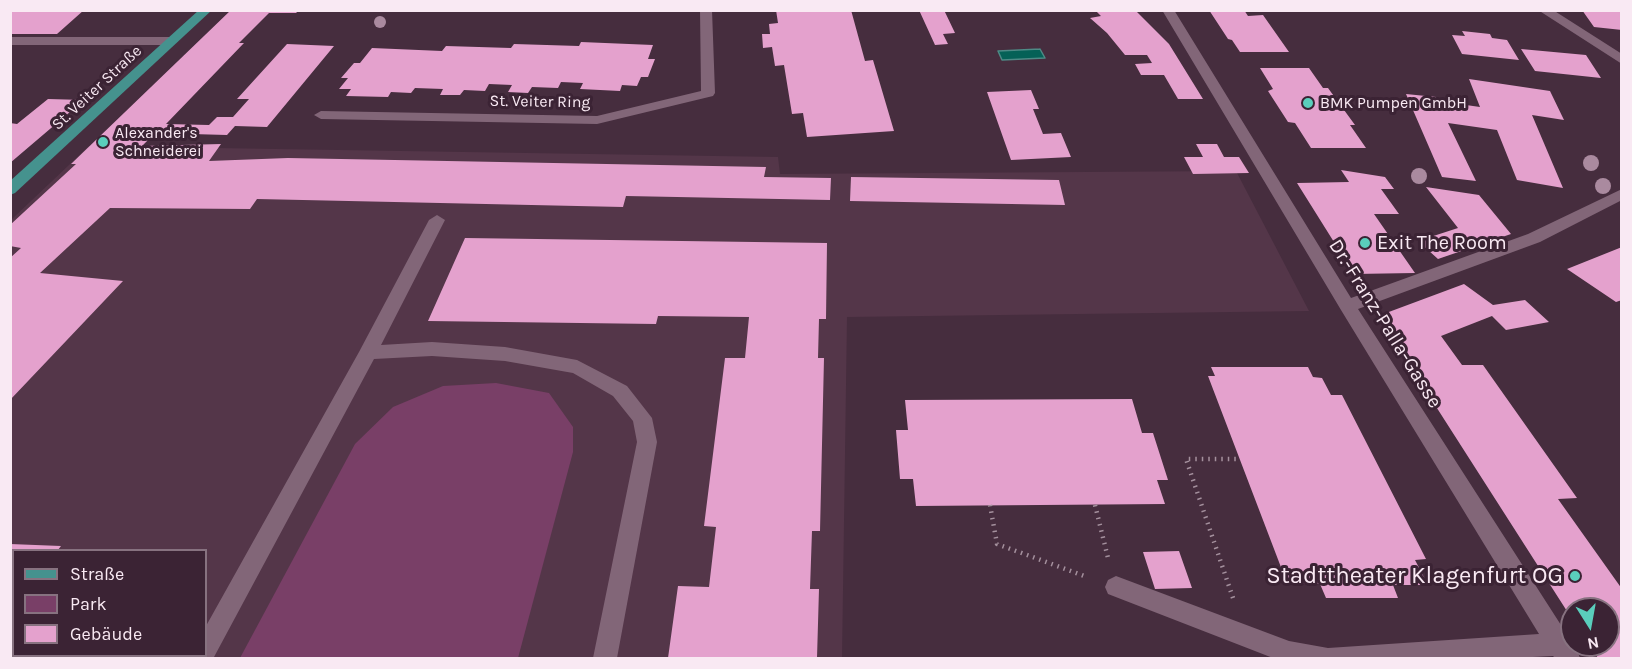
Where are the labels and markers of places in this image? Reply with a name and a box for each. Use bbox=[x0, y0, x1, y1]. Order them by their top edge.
place label: BMK Pumpen GmbH bbox=[1320, 93, 1467, 113]
marker: BMK Pumpen GmbH bbox=[1301, 96, 1315, 110]
place label: Alexander's Schneiderei bbox=[115, 123, 202, 161]
marker: Alexander's Schneiderei bbox=[96, 135, 110, 149]
place label: Exit The Room bbox=[1377, 231, 1507, 255]
marker: Exit The Room bbox=[1358, 236, 1372, 250]
place label: Stadttheater Klagenfurt OG bbox=[1266, 562, 1563, 590]
marker: Stadttheater Klagenfurt OG bbox=[1568, 569, 1582, 583]

